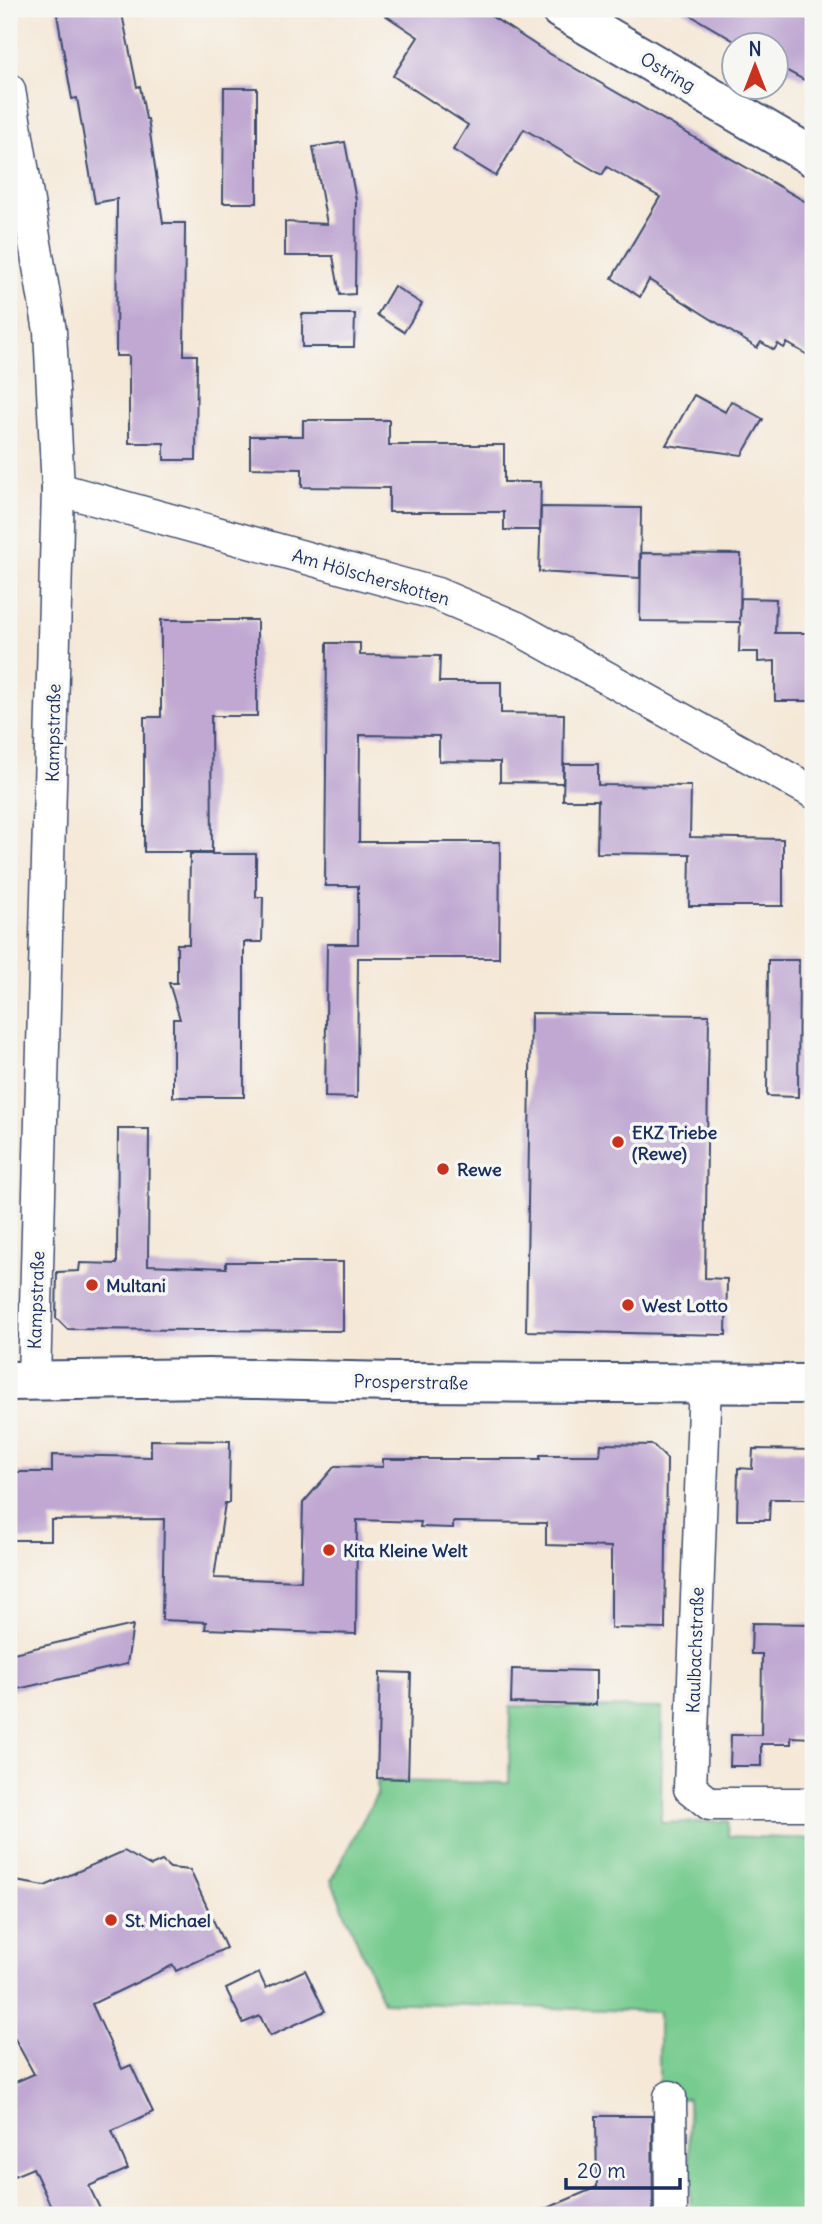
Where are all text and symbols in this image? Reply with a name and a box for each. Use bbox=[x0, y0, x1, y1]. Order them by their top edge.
north arrow bbox=[720, 32, 790, 102]
text: N bbox=[748, 37, 762, 61]
street label: Ostring bbox=[636, 47, 700, 97]
street label: Am Hölscherskotten bbox=[290, 544, 452, 610]
street label: Kampstraße bbox=[41, 684, 65, 782]
place label: EKZ Triebe (Rewe) bbox=[632, 1121, 717, 1165]
marker: EKZ Triebe (Rewe) bbox=[610, 1134, 626, 1150]
place label: Rewe bbox=[457, 1158, 502, 1181]
marker: Rewe bbox=[435, 1161, 451, 1177]
street label: Kampstraße bbox=[23, 1250, 49, 1350]
place label: Multani bbox=[106, 1274, 166, 1297]
marker: Multani bbox=[84, 1277, 100, 1293]
place label: West Lotto bbox=[642, 1294, 728, 1317]
marker: West Lotto bbox=[620, 1297, 636, 1313]
street label: Prosperstraße bbox=[353, 1370, 469, 1394]
place label: Kita Kleine Welt bbox=[343, 1539, 469, 1562]
marker: Kita Kleine Welt bbox=[321, 1542, 337, 1558]
street label: Kaulbachstraße bbox=[681, 1586, 709, 1714]
place label: St. Michael bbox=[125, 1909, 211, 1932]
marker: St. Michael bbox=[103, 1912, 119, 1928]
scale bar bbox=[566, 2147, 680, 2191]
text: 20 m bbox=[577, 2157, 626, 2184]

